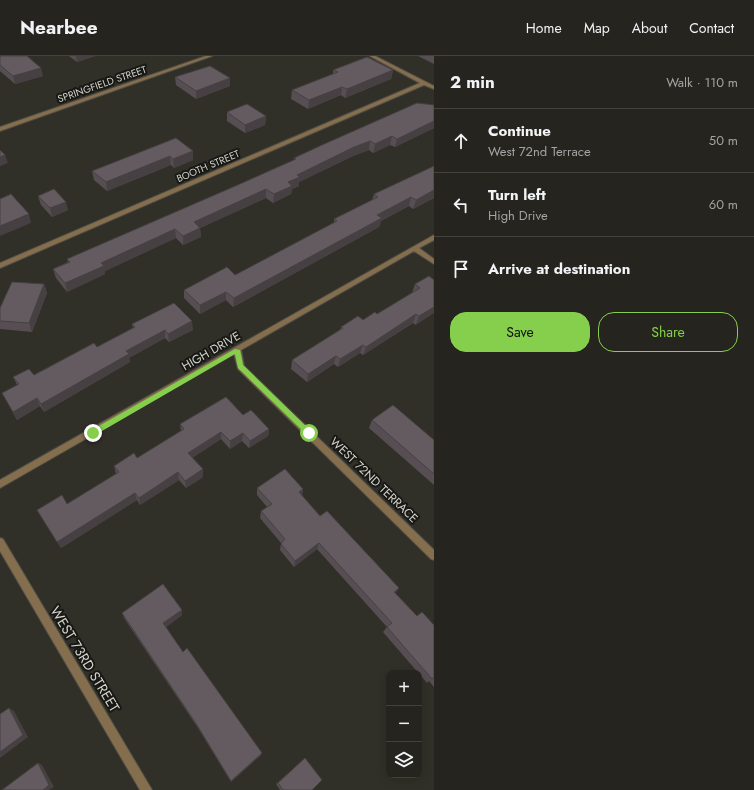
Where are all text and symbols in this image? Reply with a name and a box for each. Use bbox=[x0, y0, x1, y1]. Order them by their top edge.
text: Nearbee bbox=[20, 14, 98, 41]
text: Home bbox=[526, 18, 562, 38]
text: Map bbox=[584, 18, 610, 38]
text: About bbox=[632, 18, 667, 38]
text: Contact bbox=[689, 18, 734, 38]
street label: SPRINGFIELD STREET bbox=[56, 62, 149, 106]
text: 2 min bbox=[450, 70, 495, 94]
text: Walk · 110 m bbox=[666, 73, 738, 92]
text: Continue bbox=[488, 120, 551, 142]
icon: ahead bbox=[450, 130, 472, 152]
text: 50 m bbox=[709, 131, 738, 150]
text: West 72nd Terrace bbox=[488, 142, 591, 161]
street label: BOOTH STREET bbox=[174, 146, 242, 186]
text: Turn left bbox=[488, 184, 546, 206]
icon: left bbox=[450, 194, 472, 216]
text: 60 m bbox=[709, 195, 738, 214]
text: High Drive bbox=[488, 206, 548, 225]
icon: arrive bbox=[450, 258, 472, 280]
text: Arrive at destination bbox=[488, 258, 630, 280]
button: Save bbox=[450, 312, 590, 352]
button: Share bbox=[598, 312, 738, 352]
street label: HIGH DRIVE bbox=[178, 327, 244, 375]
route end bbox=[84, 424, 102, 442]
route start bbox=[300, 424, 318, 442]
street label: WEST 72ND TERRACE bbox=[326, 433, 422, 527]
street label: WEST 73RD STREET bbox=[45, 602, 125, 716]
map controls bbox=[386, 670, 422, 778]
button: + bbox=[386, 670, 422, 706]
button: − bbox=[386, 706, 422, 742]
button: layers bbox=[386, 742, 422, 778]

